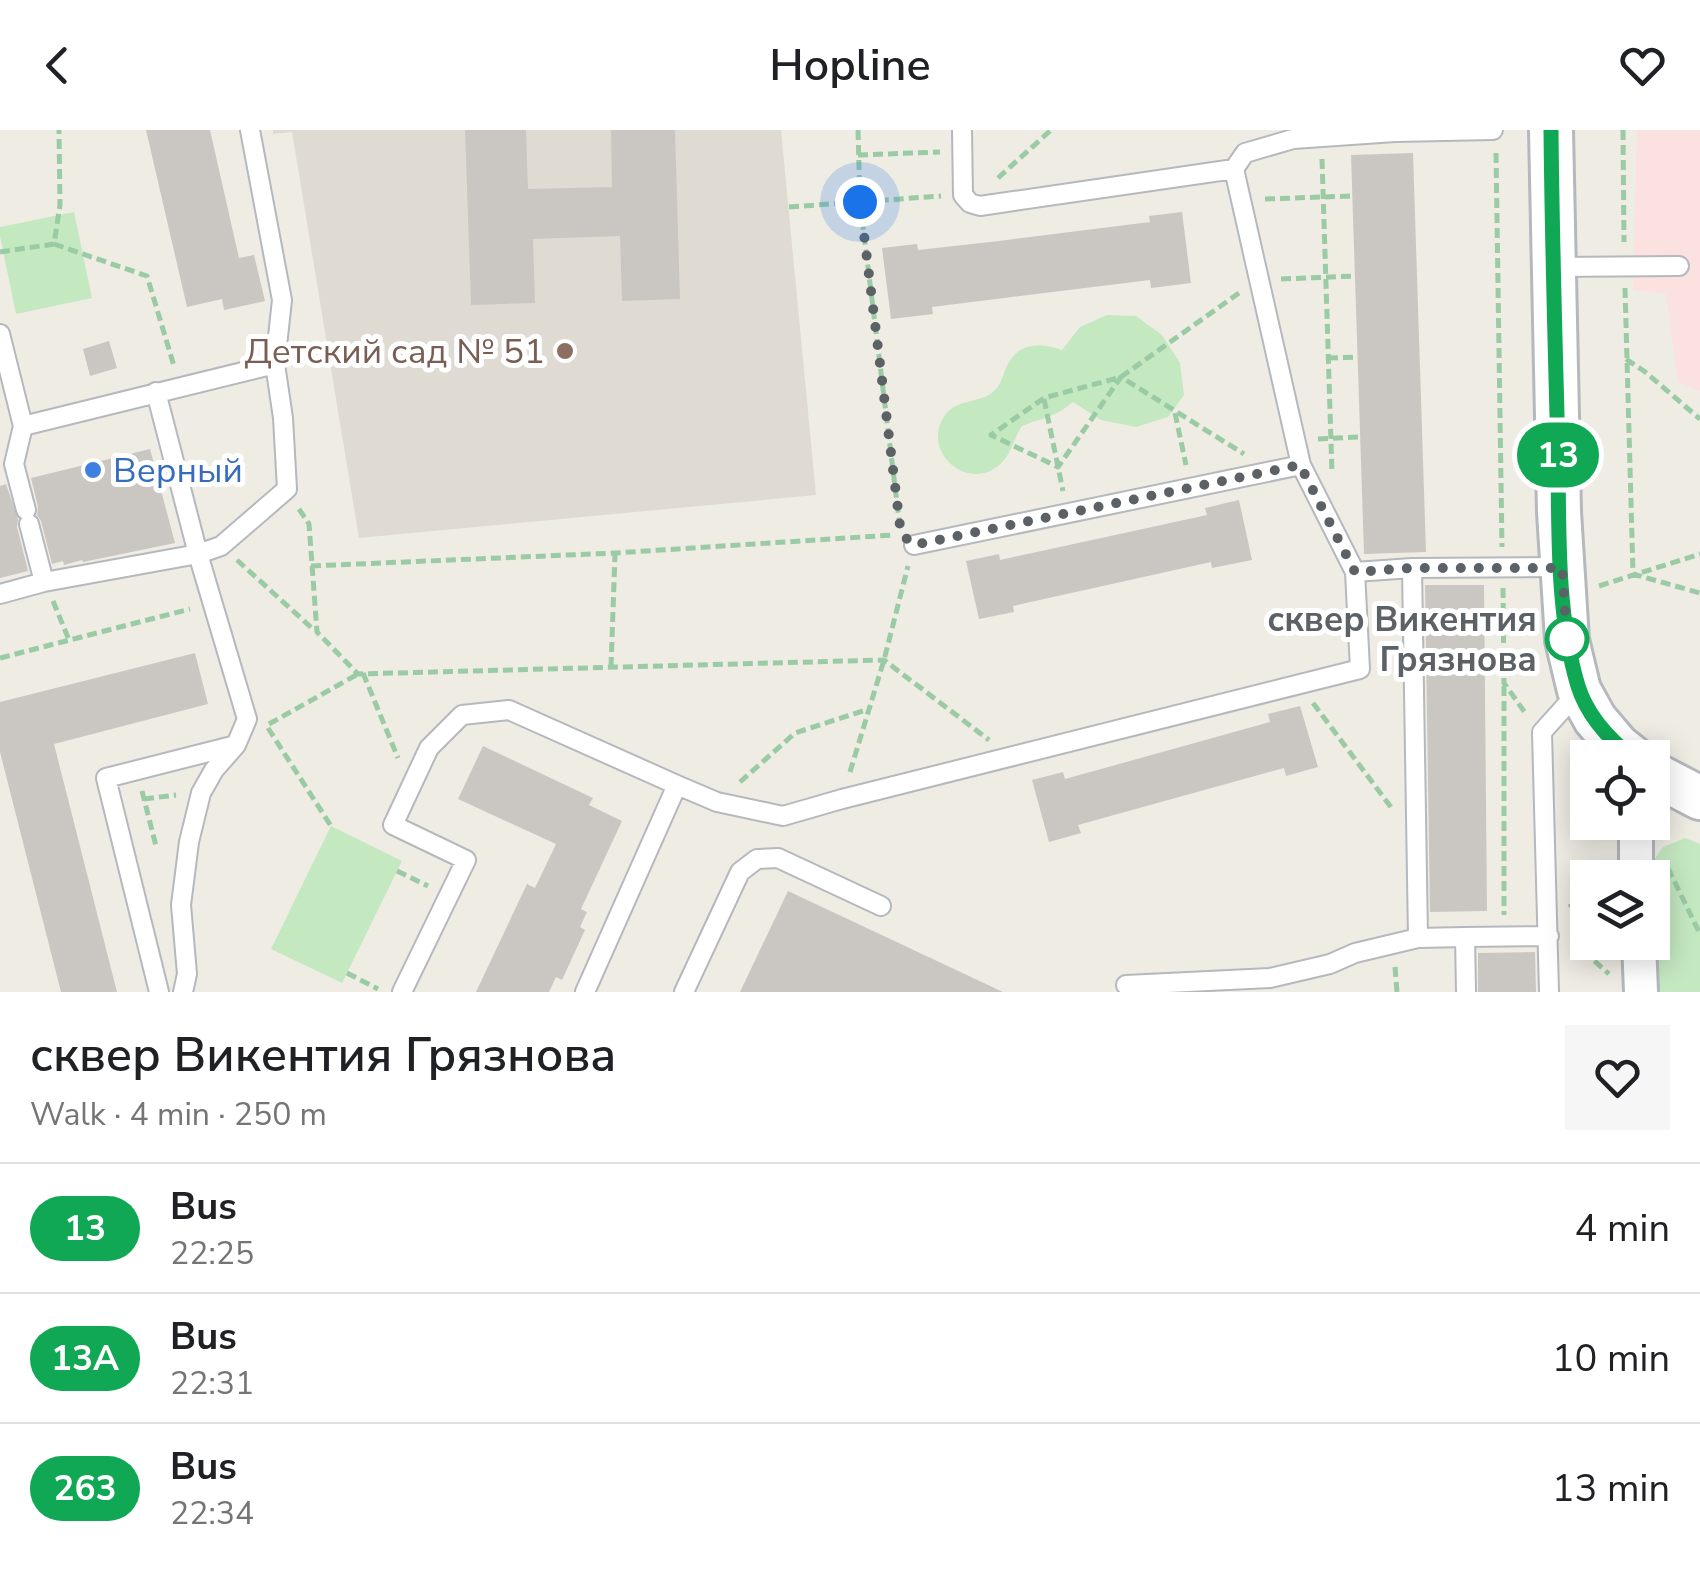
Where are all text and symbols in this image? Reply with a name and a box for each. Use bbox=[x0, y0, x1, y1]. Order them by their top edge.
text: Hopline bbox=[769, 35, 931, 96]
icon: back bbox=[30, 38, 85, 93]
icon: heart bbox=[1615, 38, 1670, 93]
your location bbox=[835, 177, 885, 227]
place label: Детский сад № 51 bbox=[245, 328, 545, 375]
marker: Детский сад № 51 bbox=[554, 340, 576, 362]
line badge: 13 bbox=[1513, 422, 1603, 488]
text: 13 bbox=[1537, 432, 1579, 479]
place label: Верный bbox=[113, 447, 243, 494]
marker: Верный bbox=[82, 459, 104, 481]
place label: сквер Викентия Грязнова bbox=[1267, 596, 1537, 683]
marker: сквер Викентия Грязнова bbox=[1546, 618, 1588, 660]
map controls bbox=[1570, 740, 1670, 960]
button: locate bbox=[1570, 740, 1670, 840]
button: layers bbox=[1570, 860, 1670, 960]
text: сквер Викентия Грязнова bbox=[30, 1022, 616, 1088]
button: heart bbox=[1565, 1025, 1670, 1130]
text: Walk · 4 min · 250 m bbox=[30, 1093, 327, 1136]
text: Bus bbox=[170, 1181, 237, 1232]
text: 4 min bbox=[1575, 1203, 1670, 1254]
text: 13 bbox=[64, 1205, 106, 1252]
text: 22:25 bbox=[170, 1232, 254, 1275]
text: Bus bbox=[170, 1311, 237, 1362]
text: 10 min bbox=[1552, 1333, 1670, 1384]
text: 13А bbox=[51, 1335, 119, 1382]
text: 22:31 bbox=[170, 1362, 254, 1405]
text: Bus bbox=[170, 1441, 237, 1492]
text: 13 min bbox=[1552, 1463, 1670, 1514]
text: 263 bbox=[53, 1465, 117, 1512]
text: 22:34 bbox=[170, 1492, 254, 1535]

